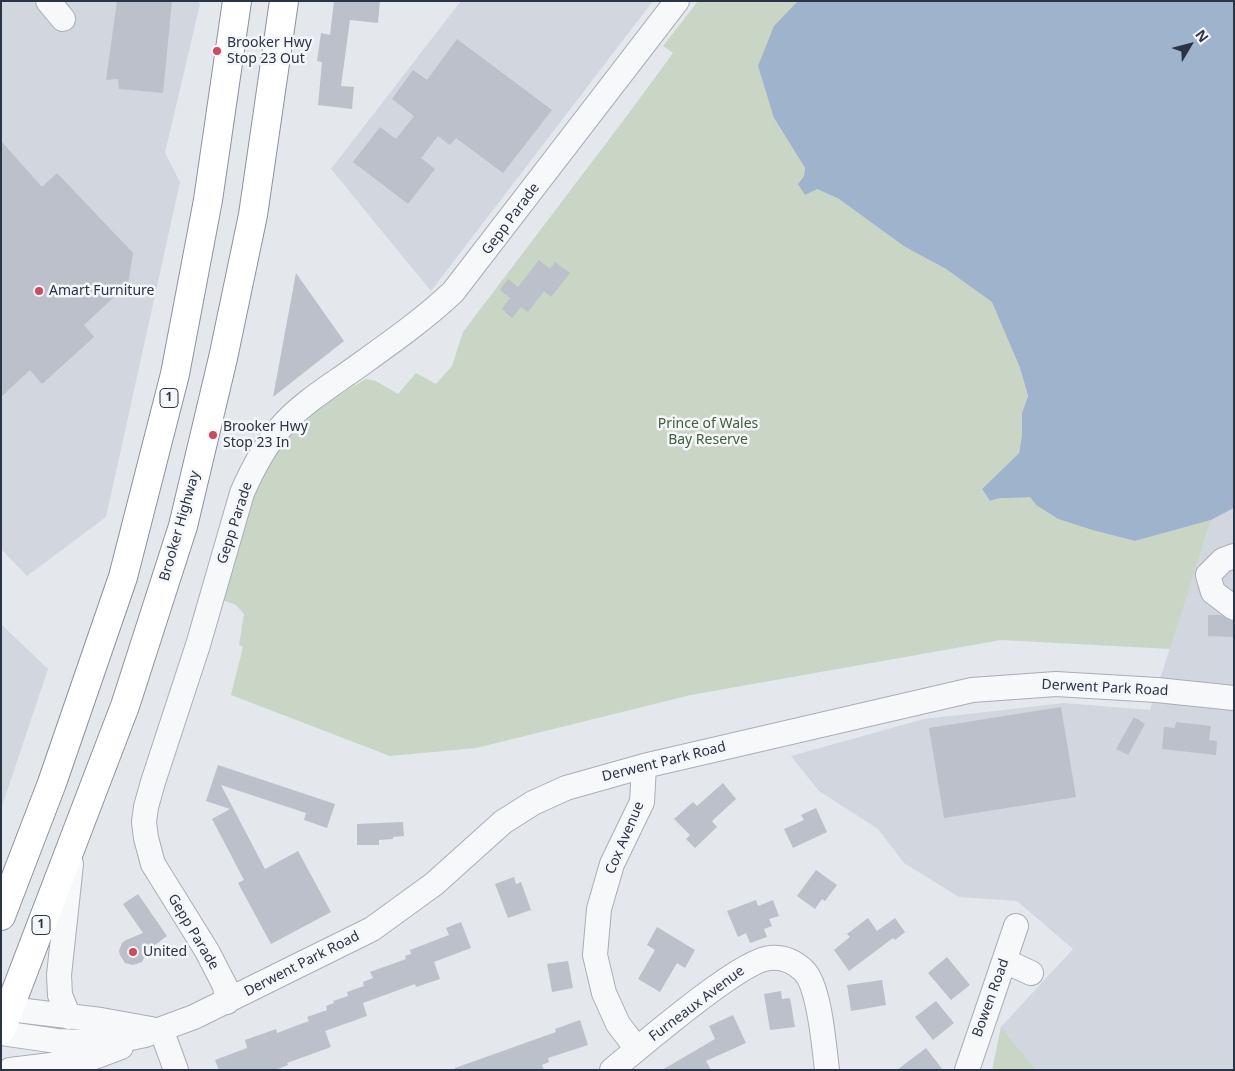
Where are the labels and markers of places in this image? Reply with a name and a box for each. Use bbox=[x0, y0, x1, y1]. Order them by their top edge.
place label: Brooker Hwy Stop 23 Out bbox=[227, 35, 312, 68]
marker: Brooker Hwy Stop 23 Out bbox=[211, 45, 223, 57]
place label: Amart Furniture bbox=[49, 283, 154, 299]
marker: Amart Furniture bbox=[33, 285, 45, 297]
place label: Brooker Hwy Stop 23 In bbox=[223, 419, 308, 452]
marker: Brooker Hwy Stop 23 In bbox=[207, 429, 219, 441]
place label: United bbox=[143, 944, 187, 960]
marker: United bbox=[127, 946, 139, 958]

